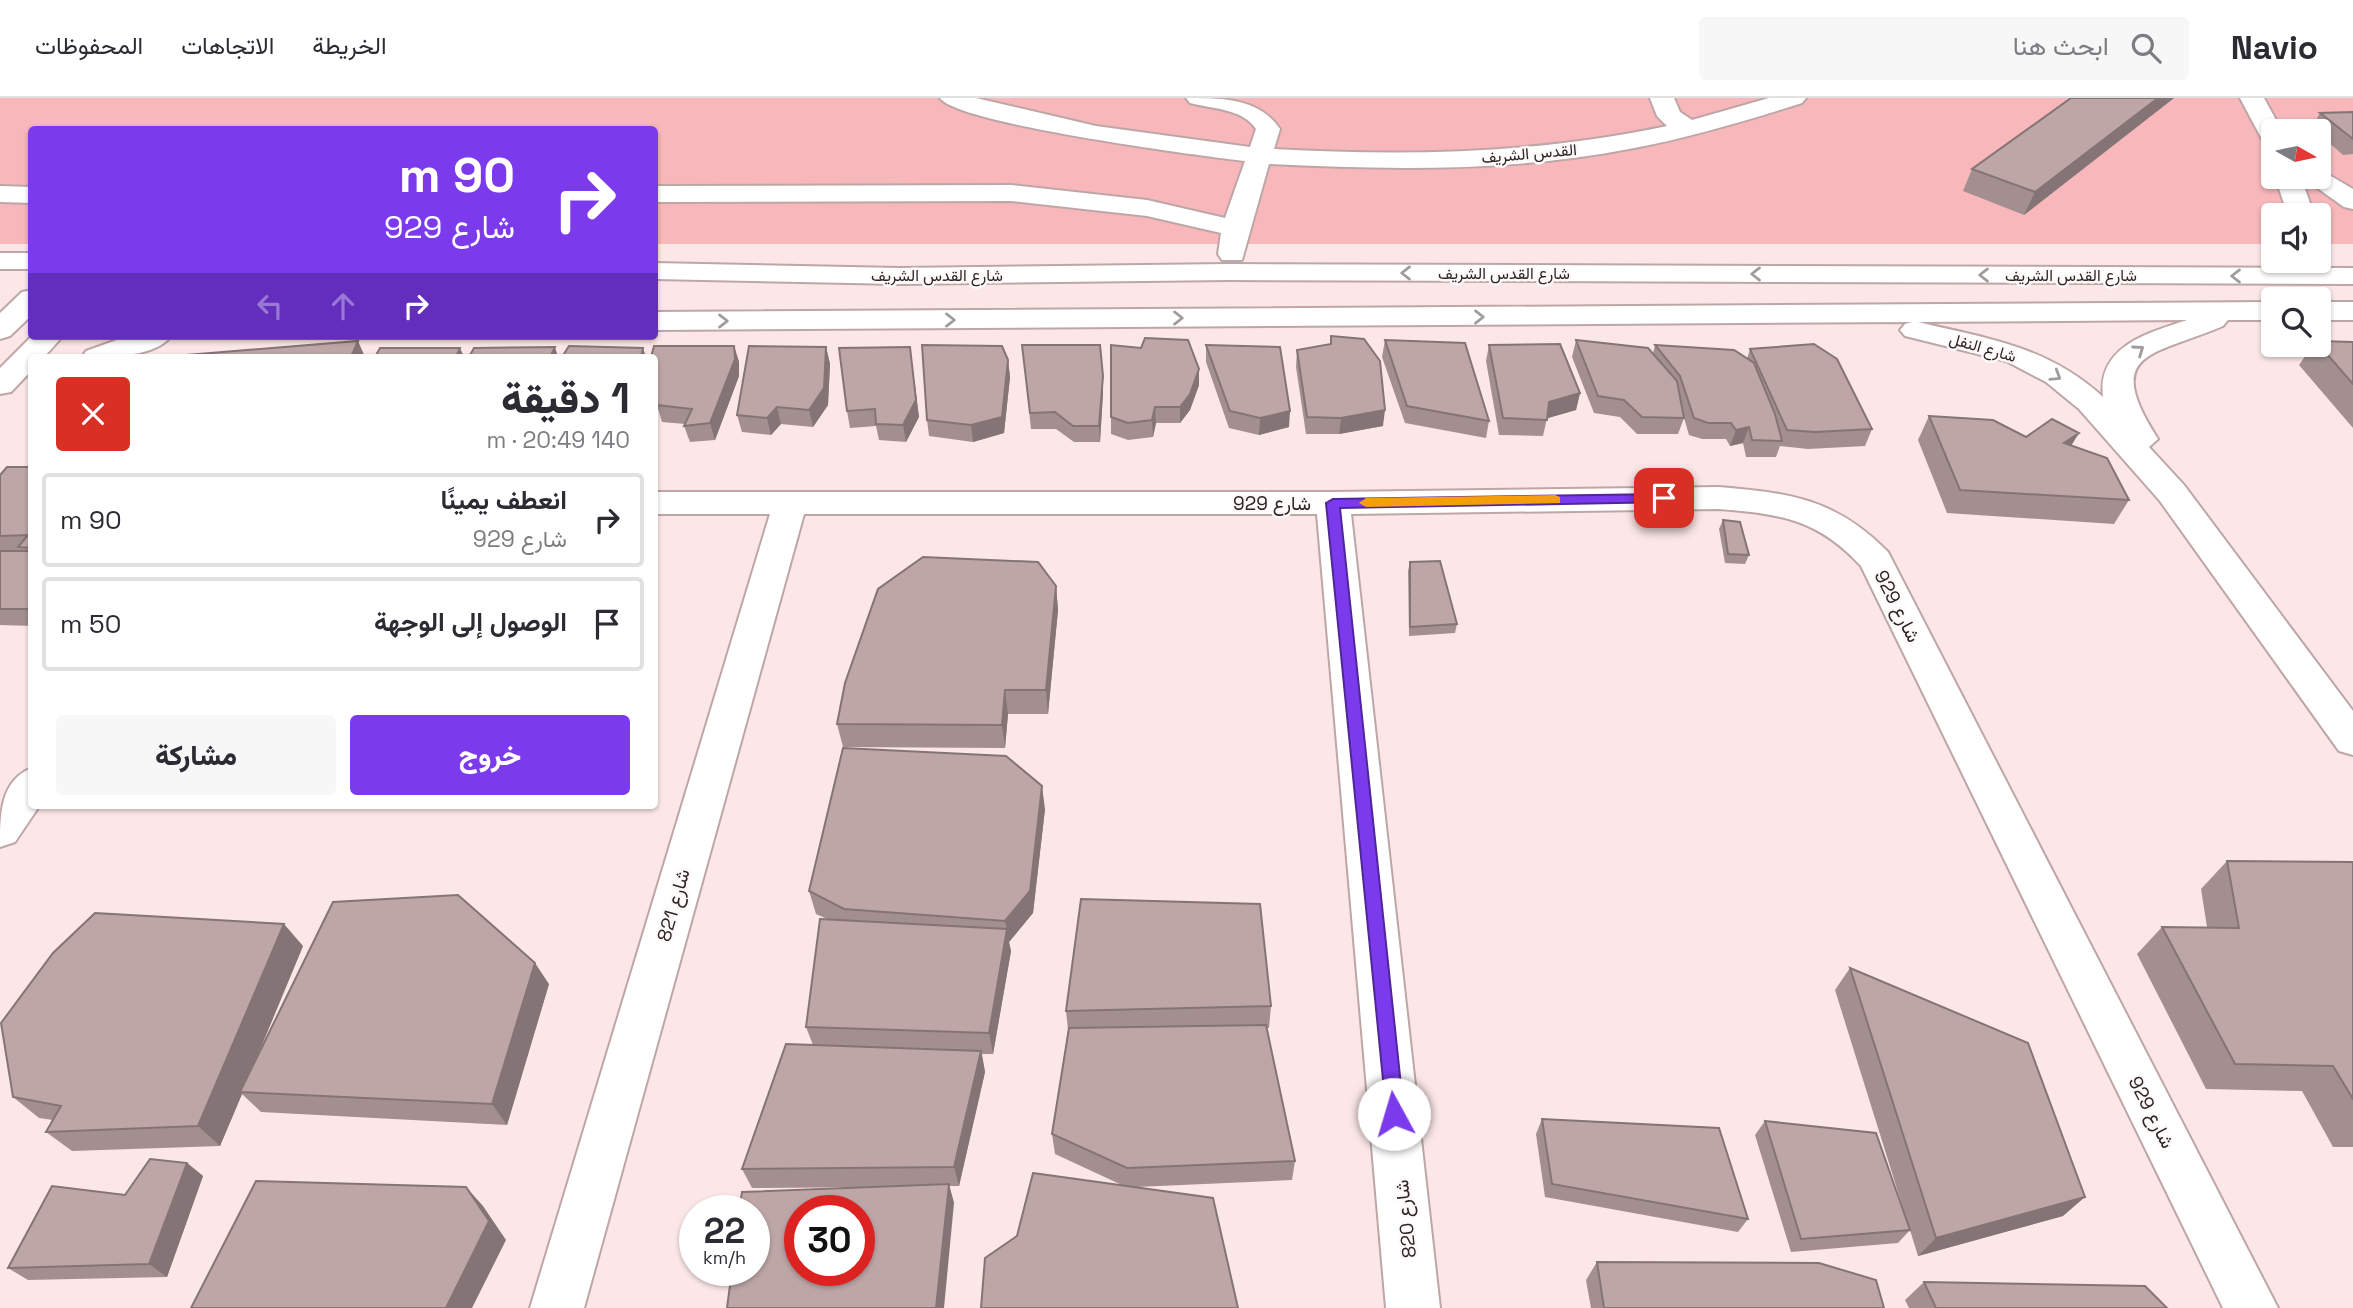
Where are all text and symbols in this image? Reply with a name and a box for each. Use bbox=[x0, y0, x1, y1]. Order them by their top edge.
search box bbox=[1699, 17, 2189, 80]
text: Navio bbox=[2231, 27, 2318, 69]
text: ابحث هنا bbox=[2013, 29, 2109, 63]
icon: search bbox=[2127, 29, 2165, 67]
text: المحفوظات bbox=[35, 30, 143, 61]
text: الاتجاهات bbox=[181, 30, 274, 61]
text: الخريطة bbox=[312, 30, 387, 61]
north arrow bbox=[2261, 119, 2331, 189]
map controls bbox=[2261, 119, 2331, 357]
street label: القدس الشريف bbox=[1480, 139, 1578, 168]
text: 90 m bbox=[399, 144, 515, 206]
icon: right bbox=[539, 154, 630, 245]
button: sound bbox=[2261, 203, 2331, 273]
text: شارع 929 bbox=[384, 207, 515, 247]
street label: شارع القدس الشريف bbox=[1438, 263, 1570, 285]
street label: شارع القدس الشريف bbox=[871, 265, 1003, 287]
one-way arrow bbox=[1401, 265, 1411, 281]
street label: شارع القدس الشريف bbox=[2005, 265, 2137, 287]
one-way arrow bbox=[1751, 266, 1761, 282]
one-way arrow bbox=[1978, 267, 1989, 283]
one-way arrow bbox=[2230, 268, 2241, 284]
icon: left bbox=[251, 287, 289, 325]
icon: ahead bbox=[324, 287, 362, 325]
icon: right bbox=[397, 287, 435, 325]
button: search bbox=[2261, 287, 2331, 357]
one-way arrow bbox=[1474, 309, 1484, 325]
one-way arrow bbox=[1173, 310, 1183, 326]
one-way arrow bbox=[945, 312, 956, 328]
one-way arrow bbox=[718, 313, 728, 329]
street label: شارع النفل bbox=[1947, 328, 2019, 368]
one-way arrow bbox=[2132, 346, 2145, 359]
one-way arrow bbox=[2048, 368, 2061, 381]
text: 1 دقيقة bbox=[501, 372, 630, 425]
button: close bbox=[56, 377, 130, 451]
text: 140 m · 20:49 bbox=[487, 425, 630, 455]
pin bbox=[1634, 468, 1694, 528]
icon: arrive bbox=[1645, 479, 1683, 517]
text: انعطف يمينًا bbox=[441, 483, 567, 517]
street label: شارع 929 bbox=[1233, 491, 1311, 516]
icon: right bbox=[588, 501, 626, 539]
text: 90 m bbox=[60, 503, 122, 537]
text: شارع 929 bbox=[473, 524, 567, 554]
street label: شارع 929 bbox=[1869, 566, 1926, 647]
text: الوصول إلى الوجهة bbox=[374, 605, 567, 639]
icon: arrive bbox=[588, 605, 626, 643]
text: 50 m bbox=[60, 607, 121, 641]
button: مشاركة bbox=[56, 715, 336, 795]
button: خروج bbox=[350, 715, 630, 795]
street label: شارع 821 bbox=[651, 866, 696, 944]
street label: شارع 929 bbox=[2123, 1072, 2180, 1153]
position arrow bbox=[1357, 1077, 1431, 1151]
street label: شارع 820 bbox=[1389, 1179, 1422, 1259]
speed limit sign: 30 bbox=[784, 1195, 875, 1286]
text: 22 bbox=[704, 1209, 745, 1253]
text: km/h bbox=[703, 1246, 746, 1269]

